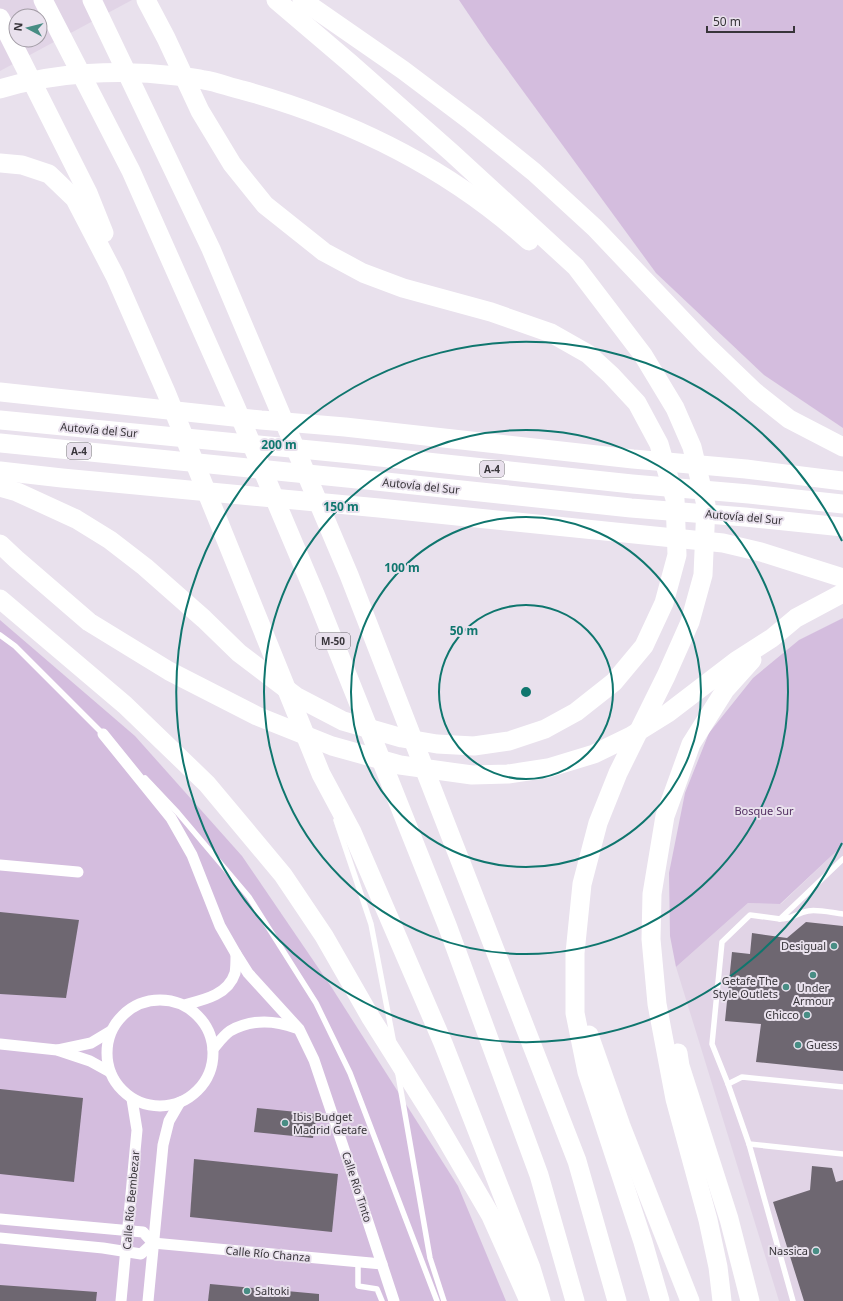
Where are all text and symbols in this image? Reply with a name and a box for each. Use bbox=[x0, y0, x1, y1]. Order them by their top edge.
north arrow bbox=[8, 8, 48, 48]
scale bar bbox=[707, 8, 794, 34]
text: 50 m bbox=[713, 13, 741, 30]
text: N bbox=[10, 21, 26, 32]
street label: Autovía del Sur bbox=[60, 419, 139, 440]
text: 200 m bbox=[261, 436, 297, 453]
road number: A-4 bbox=[67, 443, 91, 459]
road number: A-4 bbox=[480, 461, 504, 477]
street label: Autovía del Sur bbox=[382, 474, 461, 497]
text: 150 m bbox=[323, 498, 359, 515]
street label: Autovía del Sur bbox=[705, 506, 784, 527]
text: 100 m bbox=[384, 559, 420, 576]
text: 50 m bbox=[450, 622, 478, 639]
road number: M-50 bbox=[316, 633, 350, 649]
centre of rings bbox=[519, 685, 533, 699]
park label: Bosque Sur bbox=[734, 803, 794, 818]
place label: Desigual bbox=[781, 938, 826, 953]
marker: Desigual bbox=[829, 941, 839, 951]
marker: Under Armour bbox=[808, 970, 818, 980]
place label: Getafe The Style Outlets bbox=[713, 973, 778, 1001]
place label: Under Armour bbox=[793, 980, 833, 1008]
marker: Getafe The Style Outlets bbox=[781, 982, 791, 992]
place label: Chicco bbox=[765, 1007, 799, 1022]
marker: Chicco bbox=[802, 1010, 812, 1020]
place label: Guess bbox=[806, 1037, 838, 1052]
marker: Guess bbox=[793, 1040, 803, 1050]
place label: Ibis Budget Madrid Getafe bbox=[293, 1109, 367, 1137]
marker: Ibis Budget Madrid Getafe bbox=[280, 1118, 290, 1128]
street label: Calle Río Bembezar bbox=[119, 1149, 142, 1250]
street label: Calle Río Tinto bbox=[339, 1150, 376, 1224]
street label: Calle Río Chanza bbox=[225, 1242, 311, 1265]
place label: Nassica bbox=[769, 1243, 808, 1258]
marker: Nassica bbox=[811, 1246, 821, 1256]
place label: Saltoki bbox=[255, 1283, 289, 1298]
marker: Saltoki bbox=[242, 1286, 252, 1296]

